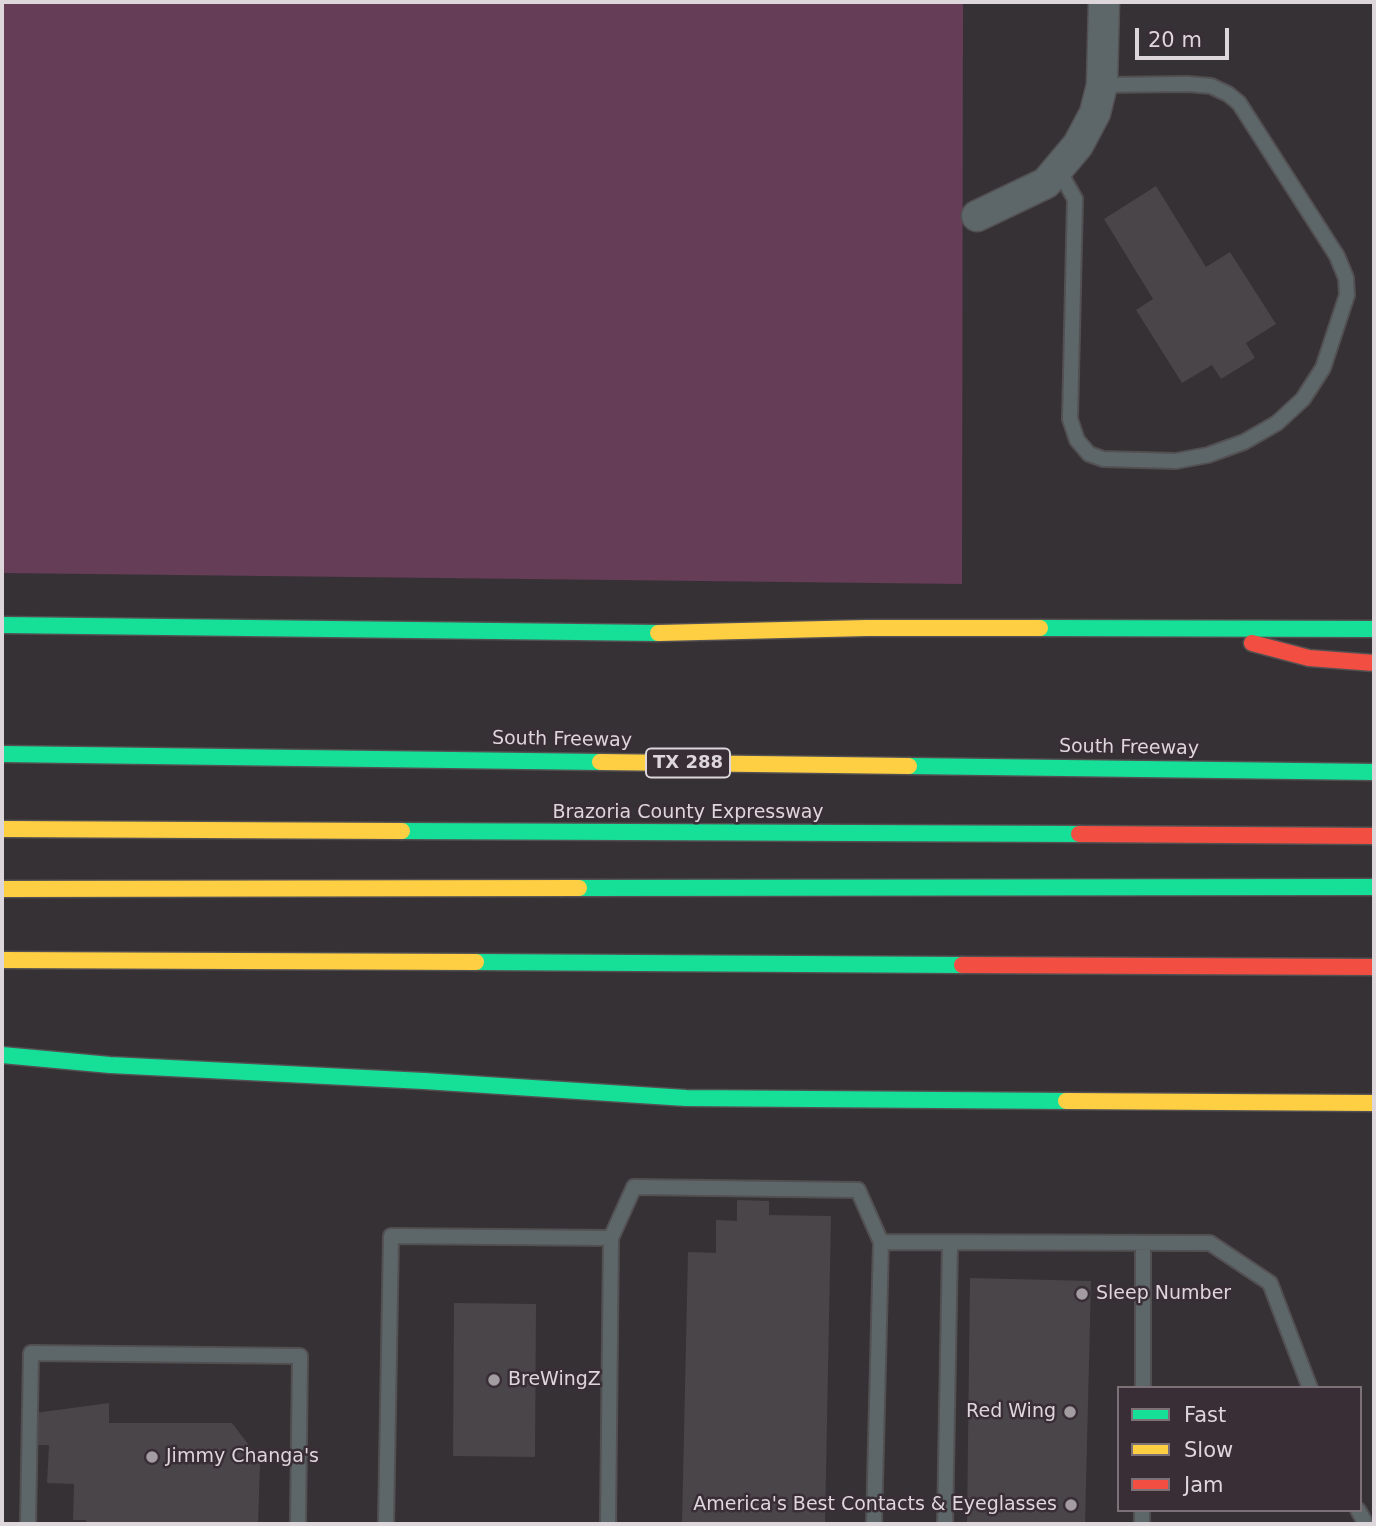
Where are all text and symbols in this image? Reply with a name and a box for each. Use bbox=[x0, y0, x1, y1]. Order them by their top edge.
scale bar bbox=[1138, 14, 1232, 58]
text: 20 m bbox=[1148, 28, 1202, 52]
street label: South Freeway bbox=[492, 727, 632, 753]
street label: South Freeway bbox=[1059, 735, 1199, 761]
road number: TX 288 bbox=[646, 748, 730, 778]
street label: Brazoria County Expressway bbox=[552, 802, 824, 824]
place label: Sleep Number bbox=[1096, 1283, 1231, 1305]
marker: Sleep Number bbox=[1074, 1286, 1090, 1302]
place label: BreWingZ bbox=[508, 1369, 601, 1391]
marker: BreWingZ bbox=[486, 1372, 502, 1388]
legend bbox=[1117, 1386, 1362, 1512]
place label: Red Wing bbox=[966, 1401, 1056, 1423]
text: Fast bbox=[1184, 1403, 1226, 1427]
marker: Red Wing bbox=[1062, 1404, 1078, 1420]
text: Slow bbox=[1184, 1438, 1233, 1462]
place label: Jimmy Changa's bbox=[166, 1446, 319, 1468]
marker: Jimmy Changa's bbox=[144, 1449, 160, 1465]
text: Jam bbox=[1184, 1473, 1224, 1497]
place label: America's Best Contacts & Eyeglasses bbox=[693, 1494, 1057, 1516]
marker: America's Best Contacts & Eyeglasses bbox=[1063, 1497, 1079, 1513]

